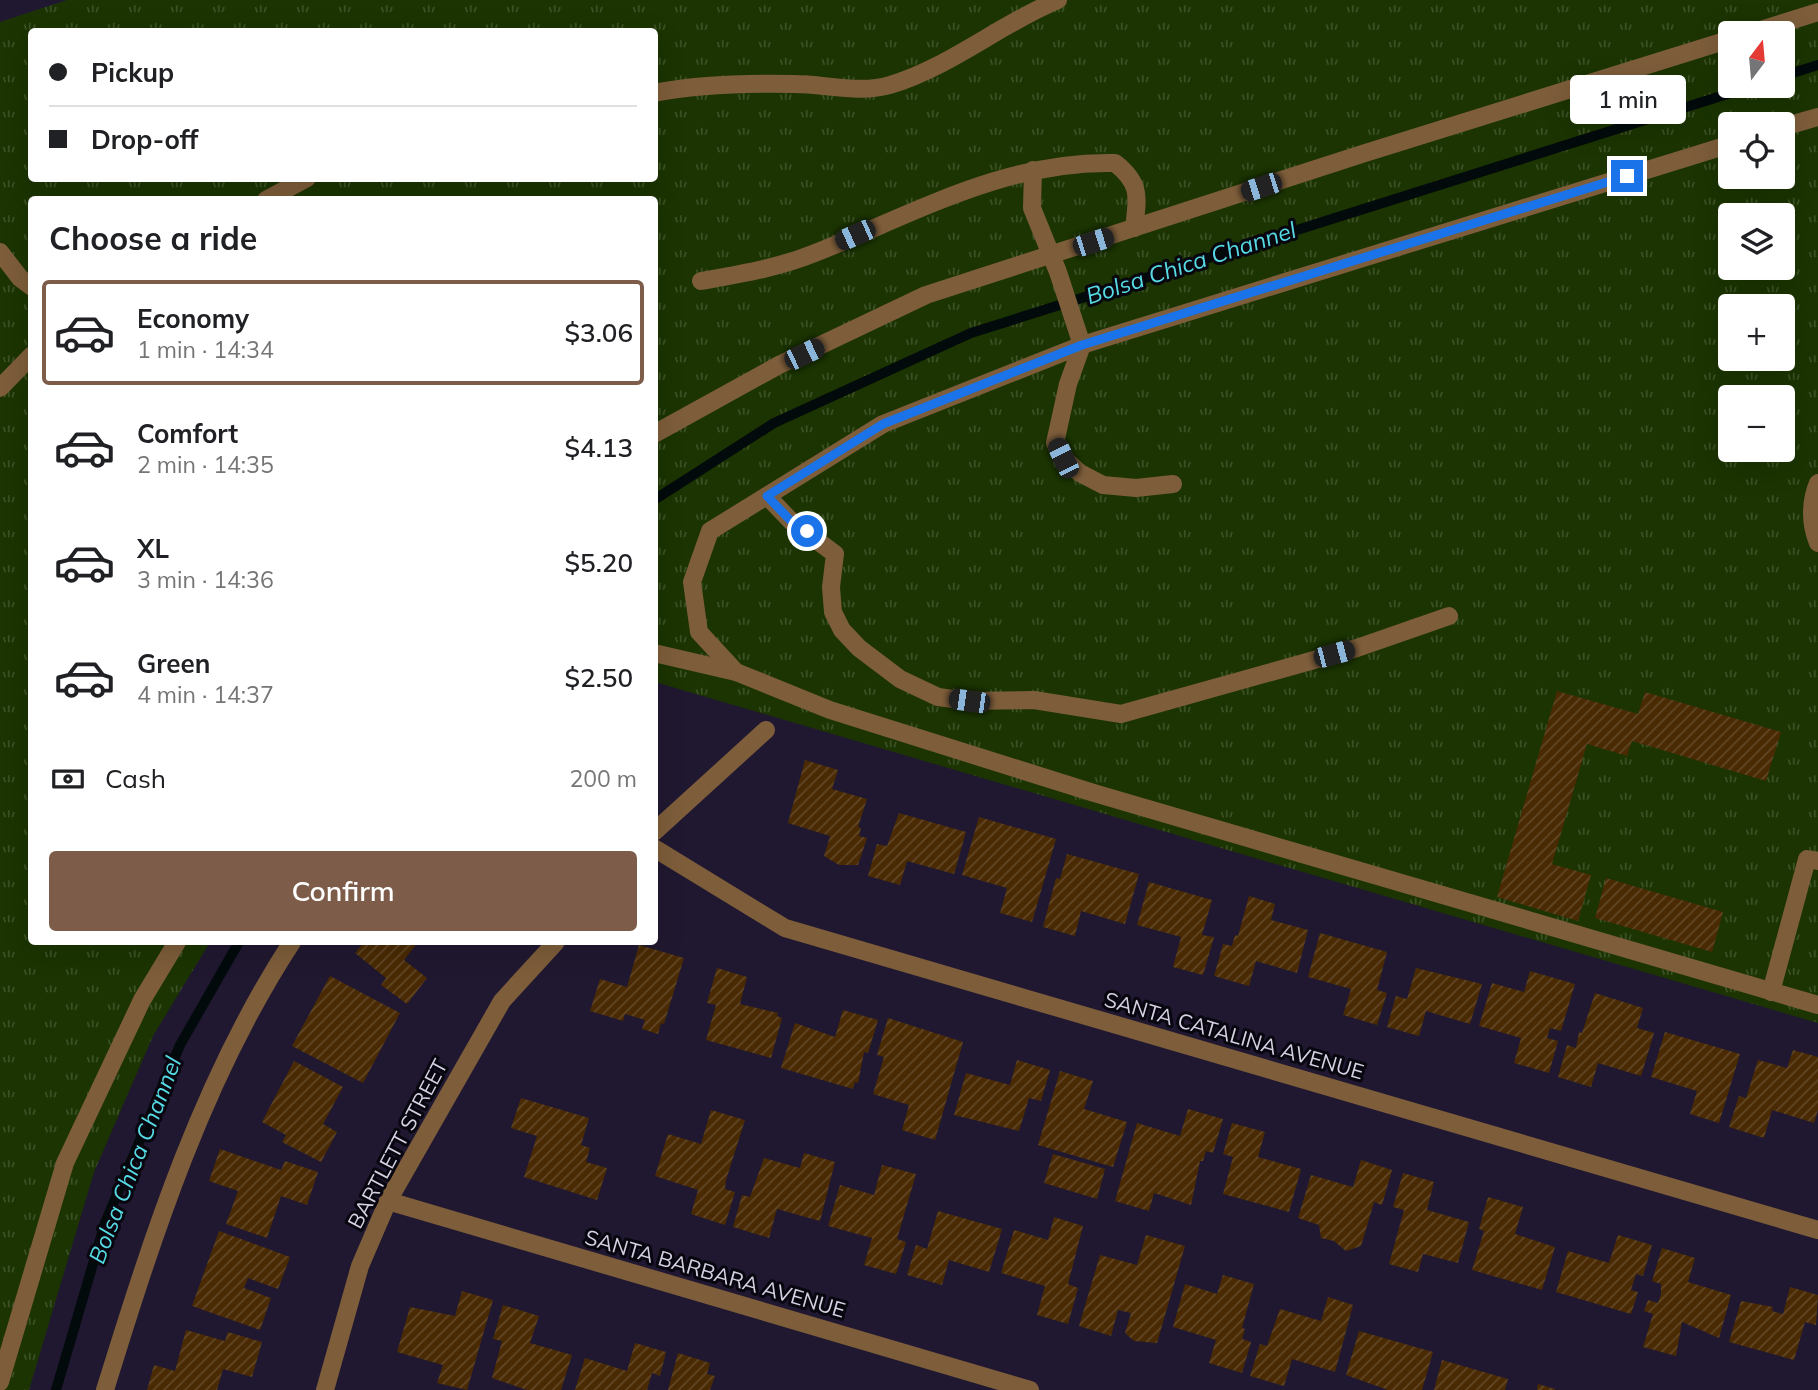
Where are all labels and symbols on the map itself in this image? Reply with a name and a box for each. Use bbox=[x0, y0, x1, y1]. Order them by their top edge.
north arrow bbox=[1718, 21, 1796, 98]
callout: 1 min bbox=[1569, 74, 1685, 124]
route end bbox=[1611, 160, 1643, 192]
car bbox=[1238, 171, 1285, 203]
water label: Bolsa Chica Channel bbox=[1082, 215, 1300, 310]
car bbox=[832, 217, 879, 253]
car bbox=[1070, 226, 1117, 258]
car bbox=[781, 335, 828, 373]
car bbox=[1045, 435, 1082, 481]
route start bbox=[791, 515, 823, 547]
car bbox=[1311, 638, 1358, 670]
car bbox=[947, 688, 992, 714]
street label: SANTA CATALINA AVENUE bbox=[1102, 986, 1367, 1085]
water label: Bolsa Chica Channel bbox=[82, 1052, 188, 1267]
street label: BARTLETT STREET bbox=[341, 1054, 453, 1233]
street label: SANTA BARBARA AVENUE bbox=[582, 1223, 848, 1323]

